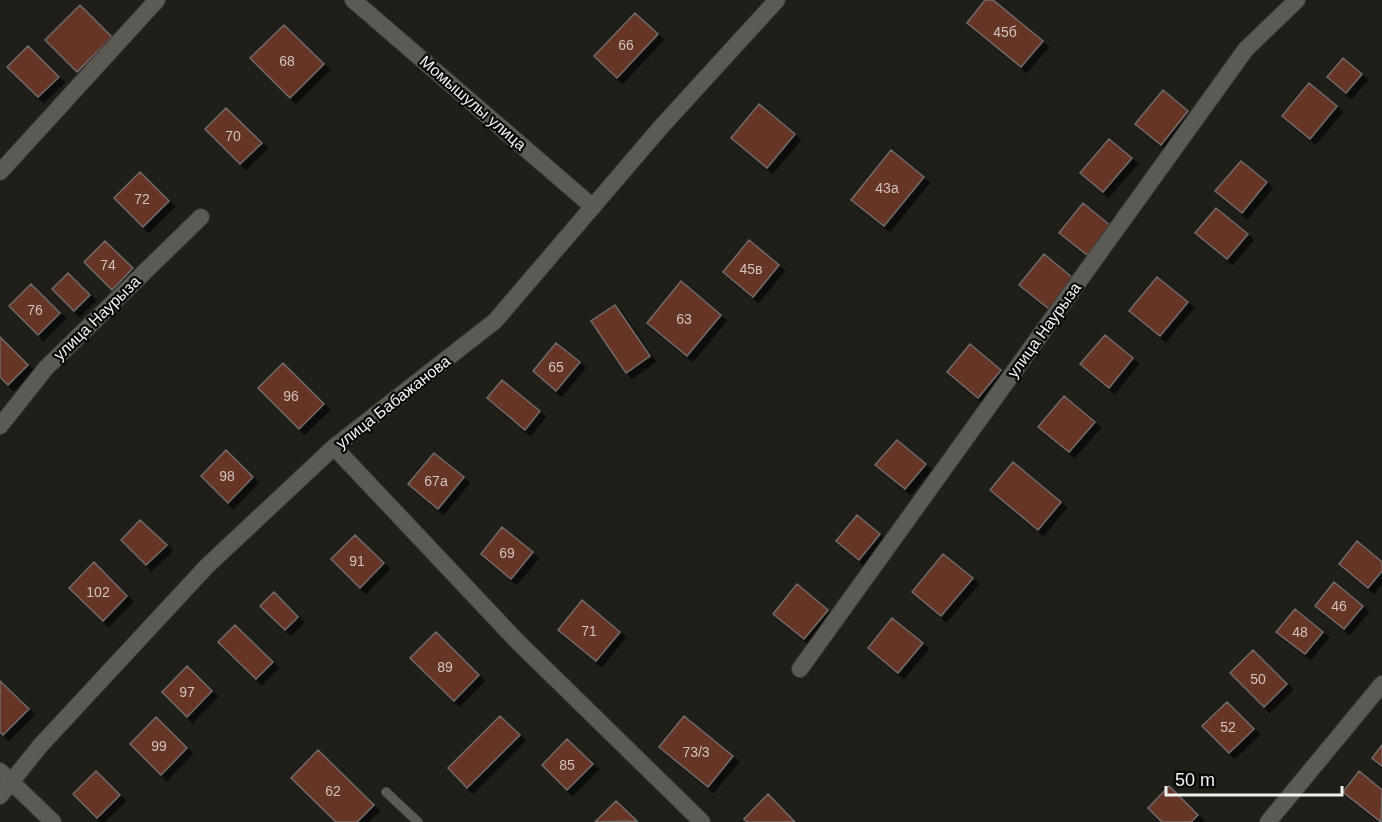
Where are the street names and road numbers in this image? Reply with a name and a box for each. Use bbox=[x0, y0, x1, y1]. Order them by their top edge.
street label: Момышулы улица bbox=[417, 52, 529, 154]
street label: улица Наурыза bbox=[50, 273, 144, 363]
street label: улица Наурыза bbox=[1004, 279, 1084, 381]
street label: улица Бабажанова bbox=[333, 352, 454, 452]

